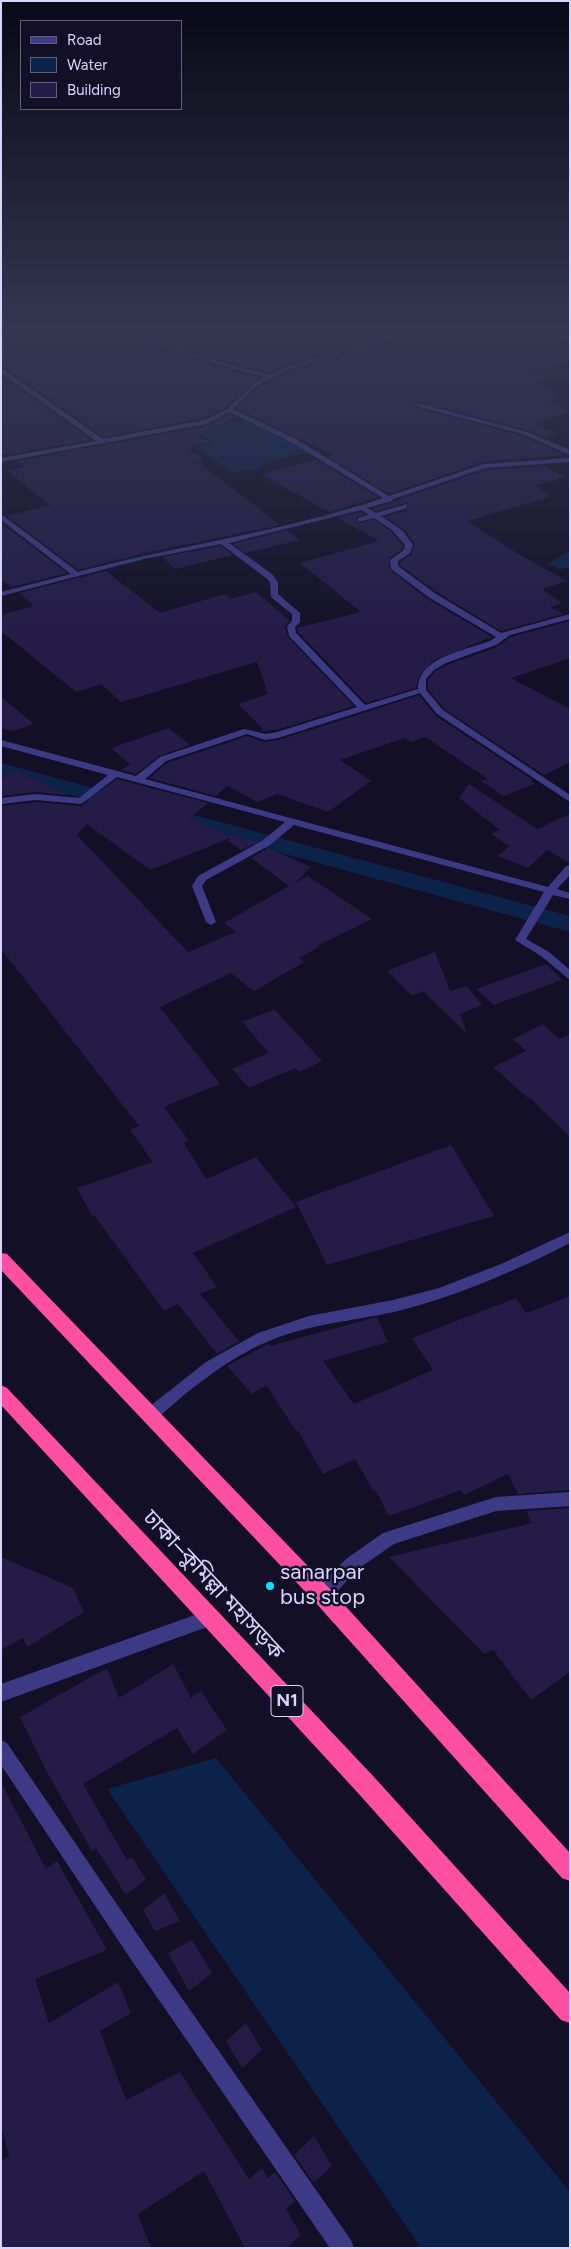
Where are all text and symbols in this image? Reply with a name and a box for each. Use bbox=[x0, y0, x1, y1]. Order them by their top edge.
legend bbox=[20, 20, 182, 110]
text: Road bbox=[67, 31, 102, 49]
text: Water bbox=[67, 56, 107, 74]
text: Building bbox=[67, 81, 121, 99]
street label: ঢাকা–কুমিল্লা মহাসড়ক bbox=[137, 1505, 289, 1665]
place label: sanarpar bus stop bbox=[280, 1560, 365, 1612]
marker: sanarpar bus stop bbox=[264, 1580, 276, 1592]
road number: N1 bbox=[271, 1685, 303, 1716]

